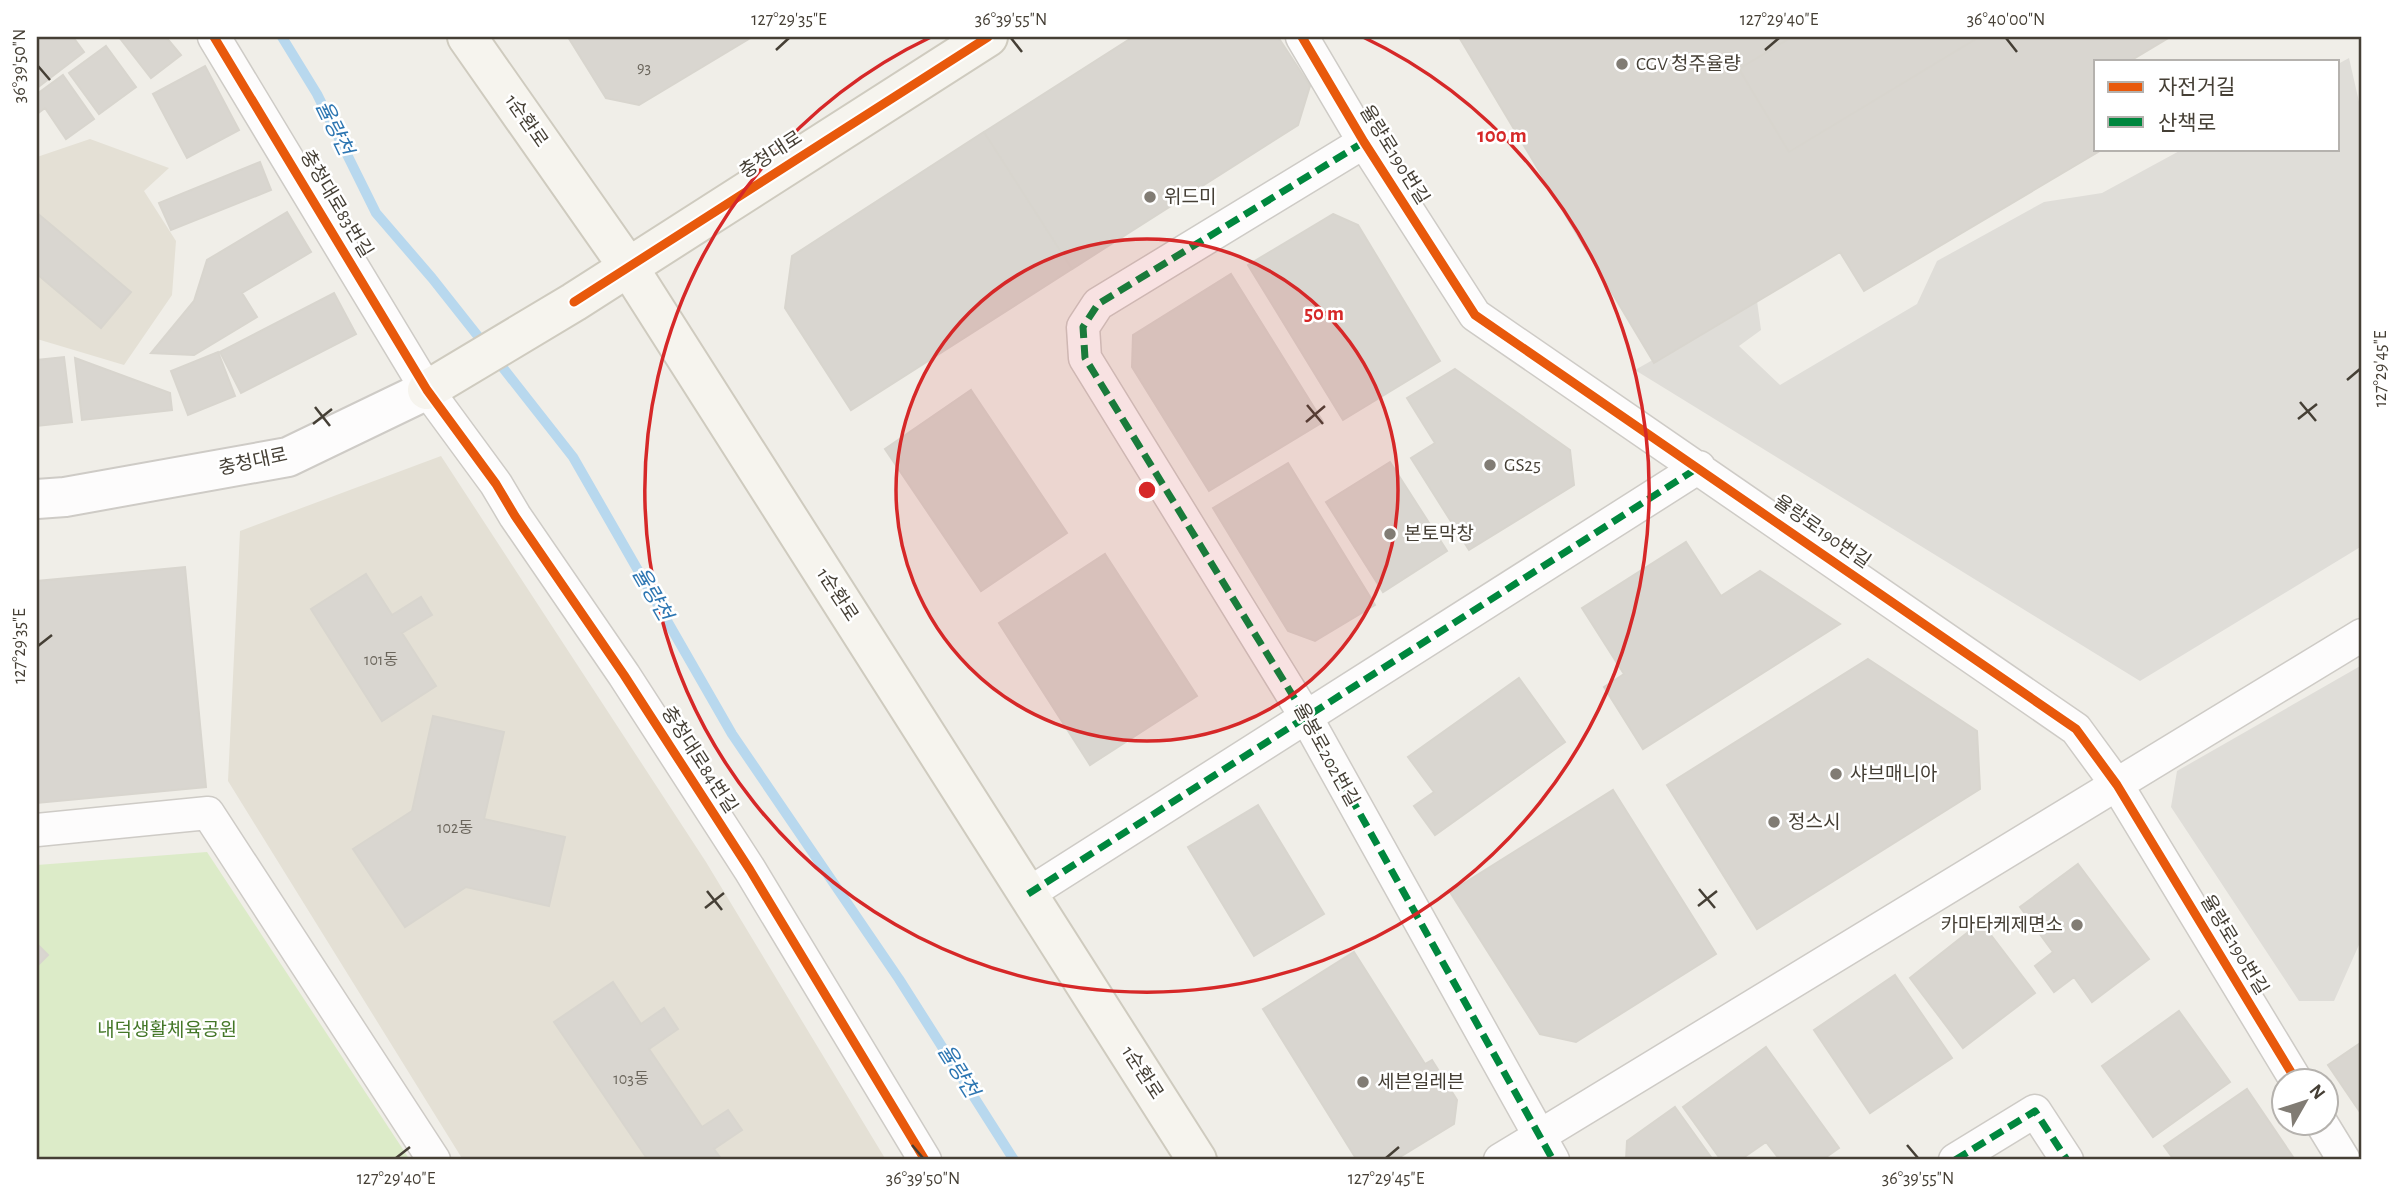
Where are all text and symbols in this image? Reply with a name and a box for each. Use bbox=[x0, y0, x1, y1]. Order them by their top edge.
text: 127°29'35"E bbox=[751, 11, 827, 29]
text: 36°39'55"N bbox=[975, 11, 1047, 29]
text: 127°29'40"E bbox=[1740, 11, 1819, 29]
text: 36°40'00"N bbox=[1967, 11, 2045, 29]
text: 36°39'50"N bbox=[11, 29, 29, 103]
place label: CGV 청주율량 bbox=[1636, 54, 1741, 74]
marker: CGV 청주율량 bbox=[1614, 56, 1630, 72]
house number: 93 bbox=[637, 60, 651, 76]
legend bbox=[2094, 60, 2340, 150]
text: 자전거길 bbox=[2158, 76, 2235, 98]
street label: 1순환로 bbox=[501, 91, 552, 151]
water label: 율량천 bbox=[312, 97, 358, 161]
street label: 율량로190번길 bbox=[1356, 102, 1433, 208]
text: 산책로 bbox=[2158, 112, 2216, 134]
text: 100 m bbox=[1477, 125, 1527, 146]
street label: 충청대로 bbox=[736, 127, 805, 182]
street label: 충청대로83번길 bbox=[297, 146, 376, 261]
place label: 위드미 bbox=[1164, 187, 1216, 207]
marker: 위드미 bbox=[1142, 189, 1158, 205]
text: 50 m bbox=[1304, 303, 1344, 324]
text: 127°29'45"E bbox=[2372, 330, 2390, 407]
street label: 충청대로 bbox=[217, 444, 289, 479]
place label: GS25 bbox=[1504, 456, 1541, 475]
marker: GS25 bbox=[1482, 457, 1498, 473]
centre of rings bbox=[1135, 478, 1159, 502]
street label: 율량로190번길 bbox=[1770, 491, 1874, 572]
place label: 본토막창 bbox=[1404, 524, 1474, 544]
marker: 본토막창 bbox=[1382, 526, 1398, 542]
water label: 율량천 bbox=[628, 563, 678, 627]
street label: 1순환로 bbox=[813, 565, 862, 625]
text: 127°29'35"E bbox=[11, 608, 29, 684]
house number: 101동 bbox=[364, 652, 398, 668]
street label: 율봉로202번길 bbox=[1290, 700, 1363, 810]
street label: 충청대로84번길 bbox=[658, 703, 741, 817]
place label: 샤브매니아 bbox=[1850, 764, 1937, 784]
marker: 샤브매니아 bbox=[1828, 766, 1844, 782]
place label: 정스시 bbox=[1788, 812, 1840, 832]
marker: 정스시 bbox=[1766, 814, 1782, 830]
house number: 102동 bbox=[437, 820, 473, 836]
street label: 율량로190번길 bbox=[2197, 891, 2272, 998]
place label: 카마타케제면소 bbox=[1941, 915, 2063, 935]
marker: 카마타케제면소 bbox=[2069, 917, 2085, 933]
park label: 내덕생활체육공원 bbox=[97, 1019, 237, 1040]
water label: 율량천 bbox=[934, 1040, 985, 1103]
street label: 1순환로 bbox=[1118, 1043, 1167, 1103]
north arrow bbox=[2270, 1068, 2340, 1138]
house number: 103동 bbox=[613, 1071, 649, 1087]
place label: 세븐일레븐 bbox=[1377, 1072, 1464, 1092]
marker: 세븐일레븐 bbox=[1355, 1074, 1371, 1090]
text: N bbox=[2306, 1081, 2329, 1103]
text: 127°29'40"E bbox=[357, 1170, 436, 1188]
text: 36°39'50"N bbox=[886, 1170, 960, 1188]
text: 127°29'45"E bbox=[1348, 1170, 1425, 1188]
text: 36°39'55"N bbox=[1882, 1170, 1954, 1188]

